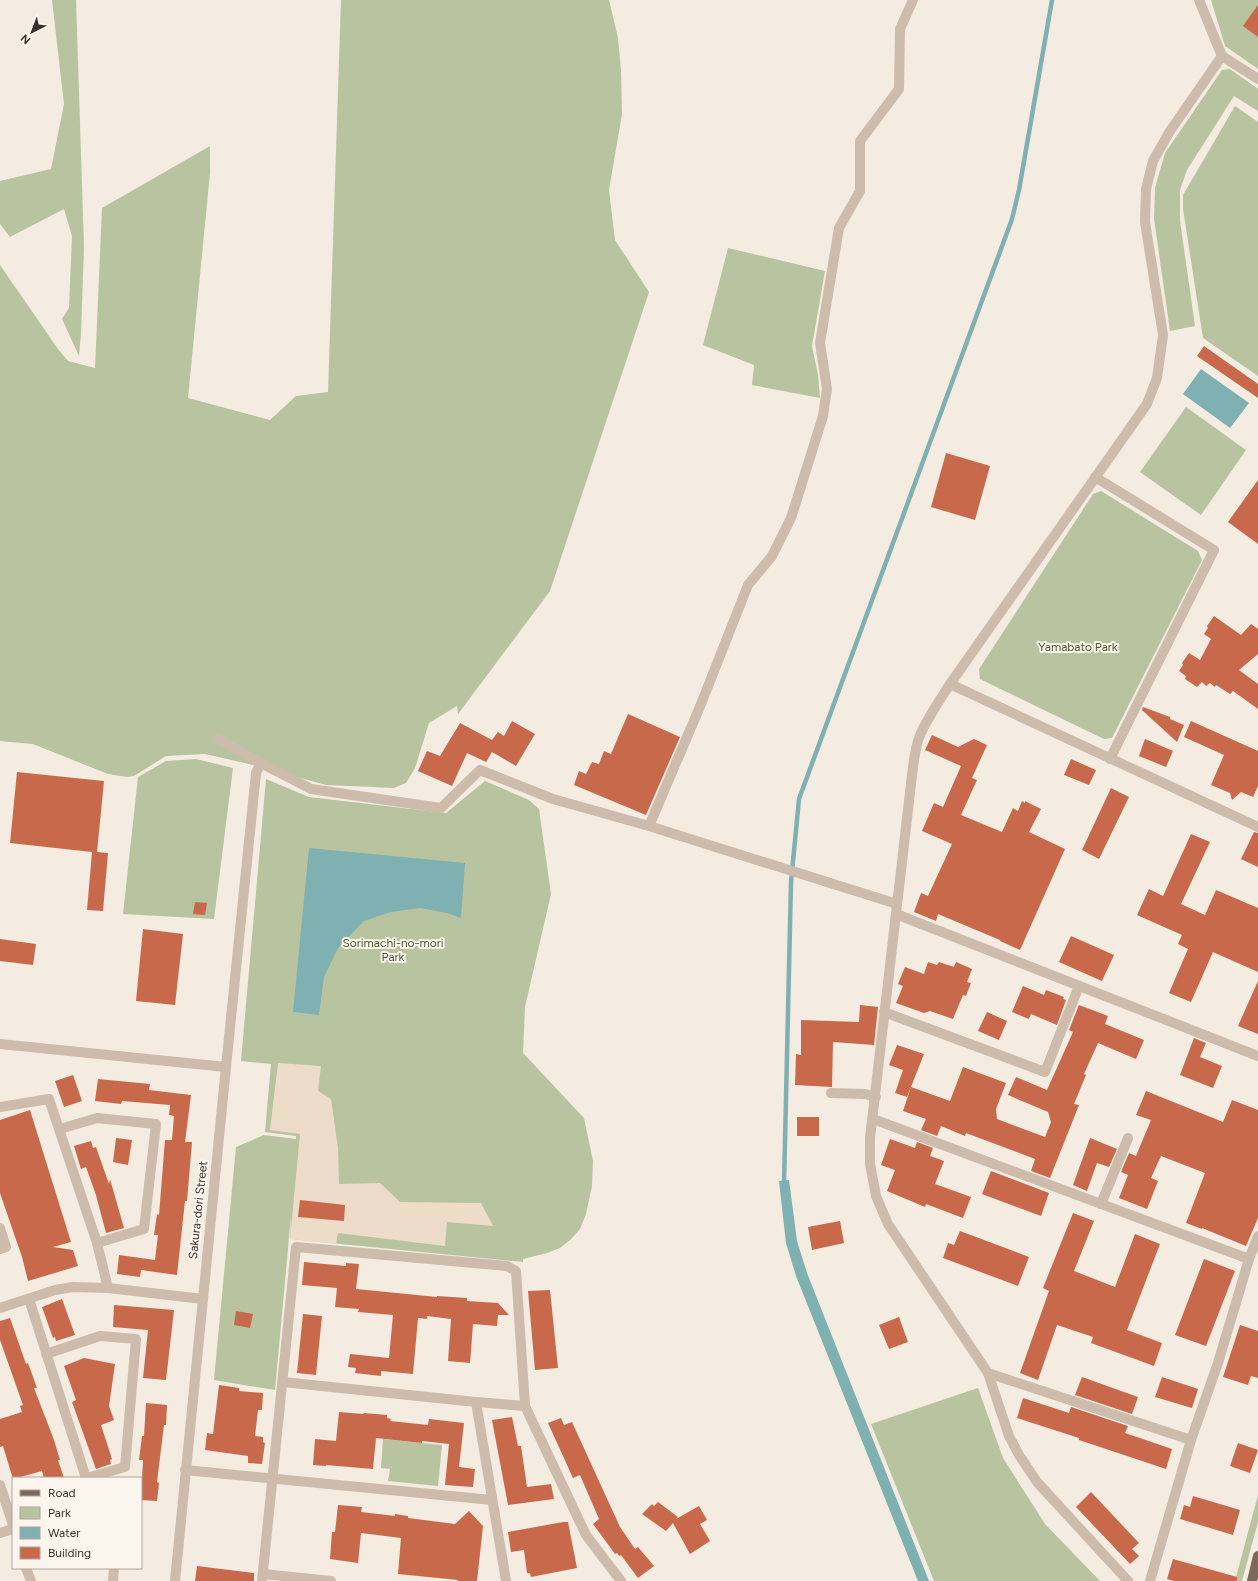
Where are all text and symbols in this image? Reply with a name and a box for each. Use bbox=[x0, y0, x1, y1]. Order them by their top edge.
north arrow bbox=[12, 12, 52, 52]
text: N bbox=[18, 31, 33, 47]
park label: Yamabato Park bbox=[1038, 640, 1118, 654]
park label: Sorimachi-no-mori Park bbox=[342, 936, 444, 964]
street label: Sakura-dori Street bbox=[186, 1160, 210, 1260]
legend bbox=[12, 1477, 142, 1569]
text: Road bbox=[48, 1486, 76, 1500]
text: Park bbox=[48, 1506, 71, 1520]
text: Water bbox=[48, 1526, 80, 1540]
text: Building bbox=[48, 1546, 91, 1560]

